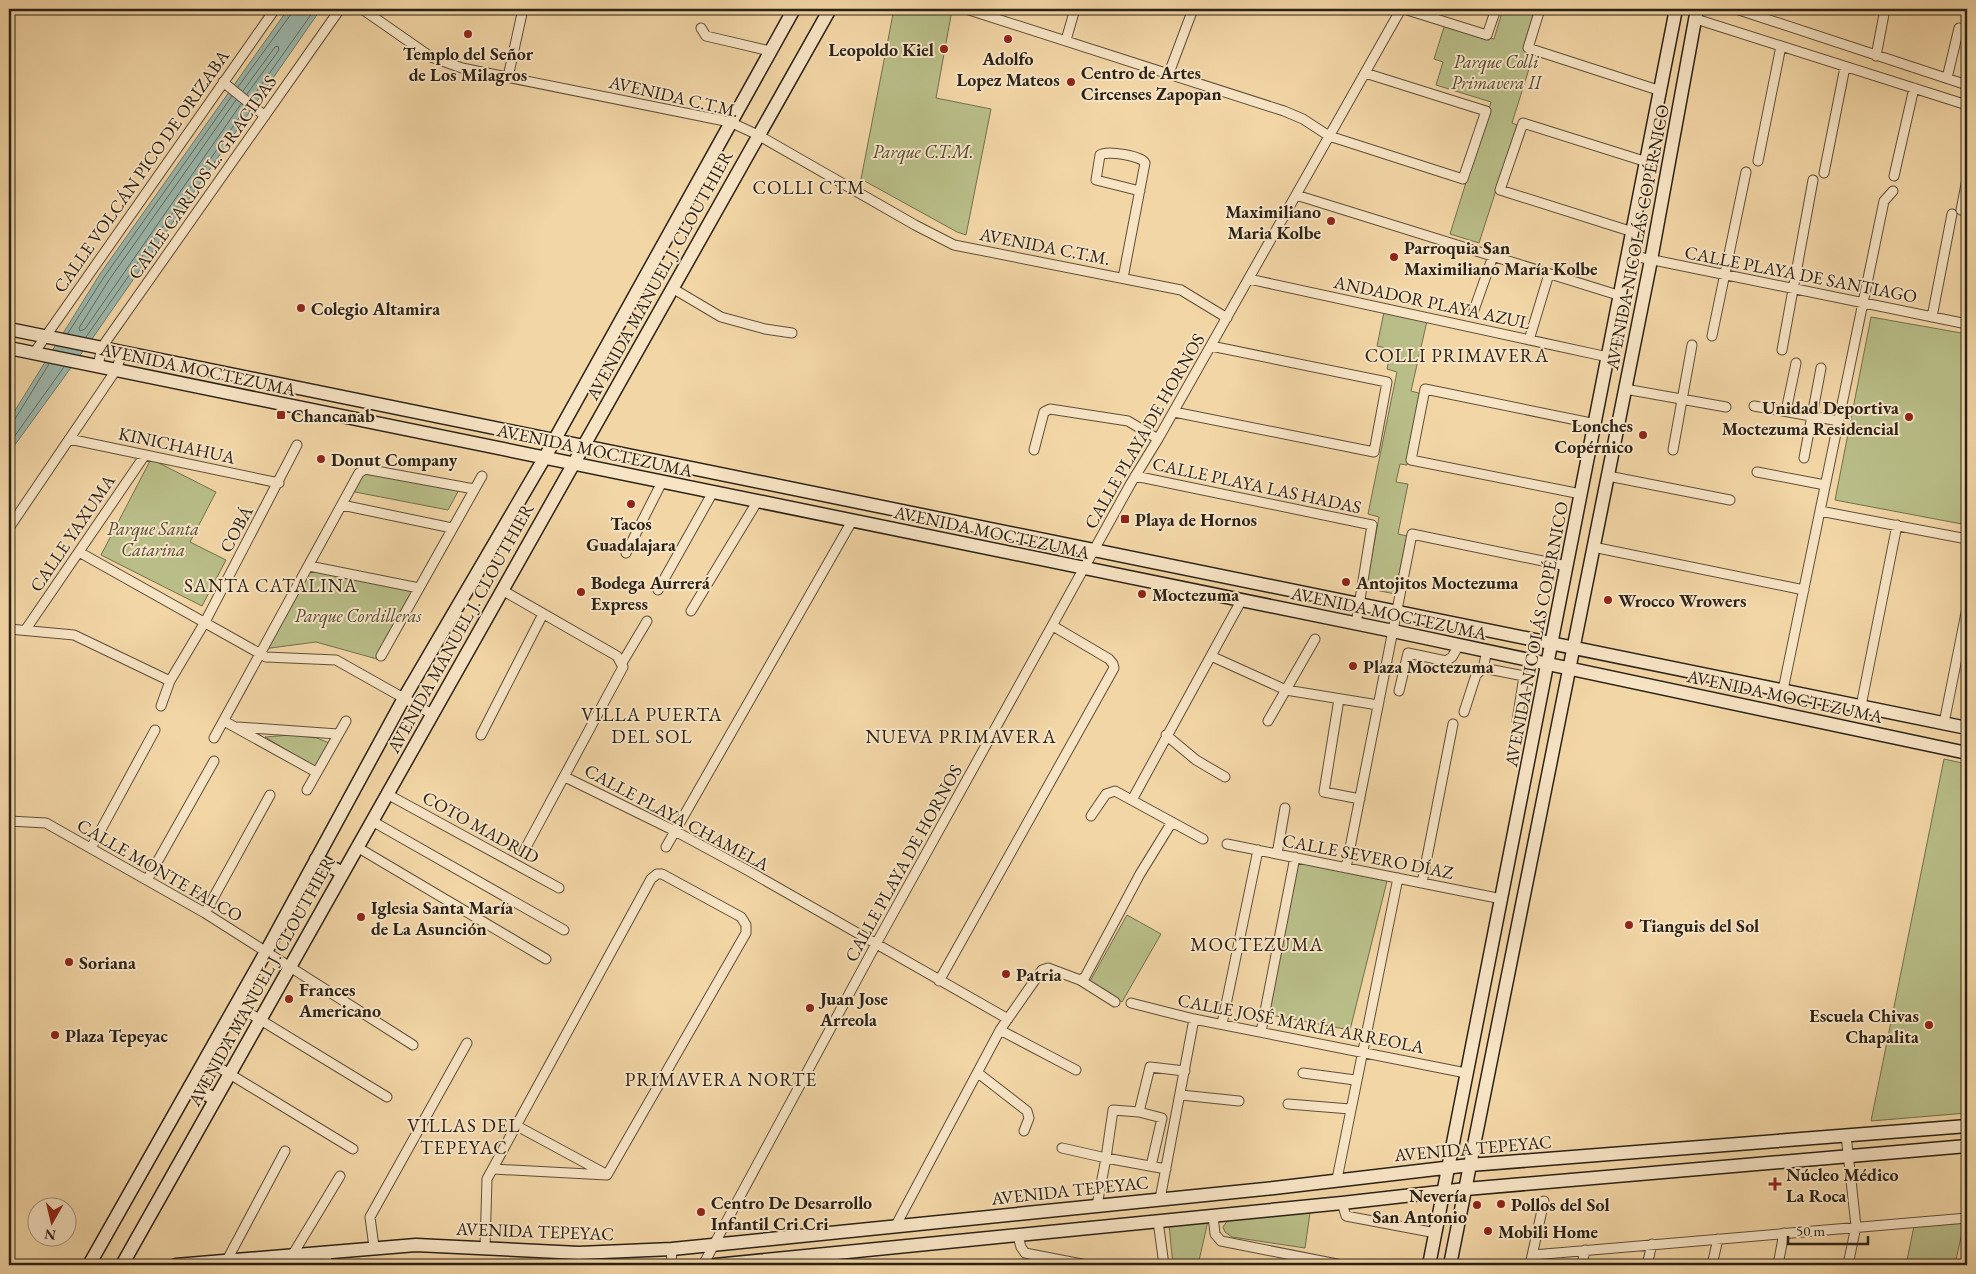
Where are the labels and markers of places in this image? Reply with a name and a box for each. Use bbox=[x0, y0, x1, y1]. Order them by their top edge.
marker: Templo del Señor de Los Milagros bbox=[462, 28, 474, 40]
marker: Adolfo Lopez Mateos bbox=[1002, 33, 1014, 45]
place label: Leopoldo Kiel bbox=[828, 38, 934, 61]
place label: Templo del Señor de Los Milagros bbox=[403, 42, 534, 86]
marker: Leopoldo Kiel bbox=[938, 43, 950, 55]
place label: Adolfo Lopez Mateos bbox=[956, 47, 1060, 91]
place label: Centro de Artes Circenses Zapopan bbox=[1081, 61, 1222, 105]
marker: Centro de Artes Circenses Zapopan bbox=[1065, 76, 1077, 88]
place label: Maximiliano Maria Kolbe bbox=[1225, 200, 1321, 244]
marker: Maximiliano Maria Kolbe bbox=[1325, 215, 1337, 227]
place label: Parroquia San Maximiliano María Kolbe bbox=[1404, 236, 1598, 280]
marker: Parroquia San Maximiliano María Kolbe bbox=[1388, 251, 1400, 263]
place label: Colegio Altamira bbox=[311, 297, 440, 320]
marker: Colegio Altamira bbox=[295, 302, 307, 314]
place label: Unidad Deportiva Moctezuma Residencial bbox=[1722, 396, 1899, 440]
place label: Chancanab bbox=[291, 404, 375, 427]
marker: Chancanab bbox=[275, 409, 287, 421]
marker: Unidad Deportiva Moctezuma Residencial bbox=[1903, 411, 1915, 423]
place label: Lonches Copérnico bbox=[1554, 414, 1633, 458]
marker: Lonches Copérnico bbox=[1637, 429, 1649, 441]
place label: Donut Company bbox=[331, 448, 458, 471]
marker: Donut Company bbox=[315, 453, 327, 465]
marker: Tacos Guadalajara bbox=[625, 498, 637, 510]
place label: Playa de Hornos bbox=[1135, 508, 1257, 531]
place label: Tacos Guadalajara bbox=[586, 512, 676, 556]
marker: Playa de Hornos bbox=[1119, 513, 1131, 525]
place label: Bodega Aurrerá Express bbox=[591, 571, 710, 615]
place label: Antojitos Moctezuma bbox=[1355, 571, 1518, 594]
marker: Antojitos Moctezuma bbox=[1340, 576, 1352, 588]
place label: Moctezuma bbox=[1152, 583, 1239, 606]
marker: Bodega Aurrerá Express bbox=[575, 586, 587, 598]
marker: Moctezuma bbox=[1136, 588, 1148, 600]
place label: Wrocco Wrowers bbox=[1618, 589, 1746, 612]
marker: Wrocco Wrowers bbox=[1602, 594, 1614, 606]
place label: Plaza Moctezuma bbox=[1363, 655, 1494, 678]
marker: Plaza Moctezuma bbox=[1347, 660, 1359, 672]
place label: Iglesia Santa María de La Asunción bbox=[371, 896, 513, 940]
marker: Iglesia Santa María de La Asunción bbox=[355, 911, 367, 923]
place label: Tianguis del Sol bbox=[1639, 914, 1759, 937]
marker: Tianguis del Sol bbox=[1623, 919, 1635, 931]
place label: Soriana bbox=[79, 951, 136, 974]
marker: Soriana bbox=[63, 956, 75, 968]
place label: Patria bbox=[1016, 963, 1062, 986]
marker: Patria bbox=[1000, 968, 1012, 980]
place label: Frances Americano bbox=[298, 978, 381, 1022]
place label: Juan Jose Arreola bbox=[818, 987, 888, 1031]
marker: Frances Americano bbox=[283, 993, 295, 1005]
marker: Juan Jose Arreola bbox=[804, 1002, 816, 1014]
place label: Escuela Chivas Chapalita bbox=[1809, 1004, 1919, 1048]
marker: Escuela Chivas Chapalita bbox=[1923, 1019, 1935, 1031]
place label: Plaza Tepeyac bbox=[65, 1024, 168, 1047]
marker: Plaza Tepeyac bbox=[49, 1029, 61, 1041]
place label: Núcleo Médico La Roca bbox=[1786, 1163, 1899, 1207]
marker: Núcleo Médico La Roca bbox=[1768, 1177, 1782, 1191]
place label: Nevería San Antonio bbox=[1373, 1184, 1467, 1228]
place label: Centro De Desarrollo Infantil Cri Cri bbox=[711, 1191, 872, 1235]
place label: Pollos del Sol bbox=[1511, 1193, 1610, 1216]
marker: Pollos del Sol bbox=[1495, 1198, 1507, 1210]
marker: Nevería San Antonio bbox=[1471, 1199, 1483, 1211]
marker: Centro De Desarrollo Infantil Cri Cri bbox=[695, 1206, 707, 1218]
place label: Mobili Home bbox=[1498, 1220, 1599, 1243]
marker: Mobili Home bbox=[1482, 1225, 1494, 1237]

